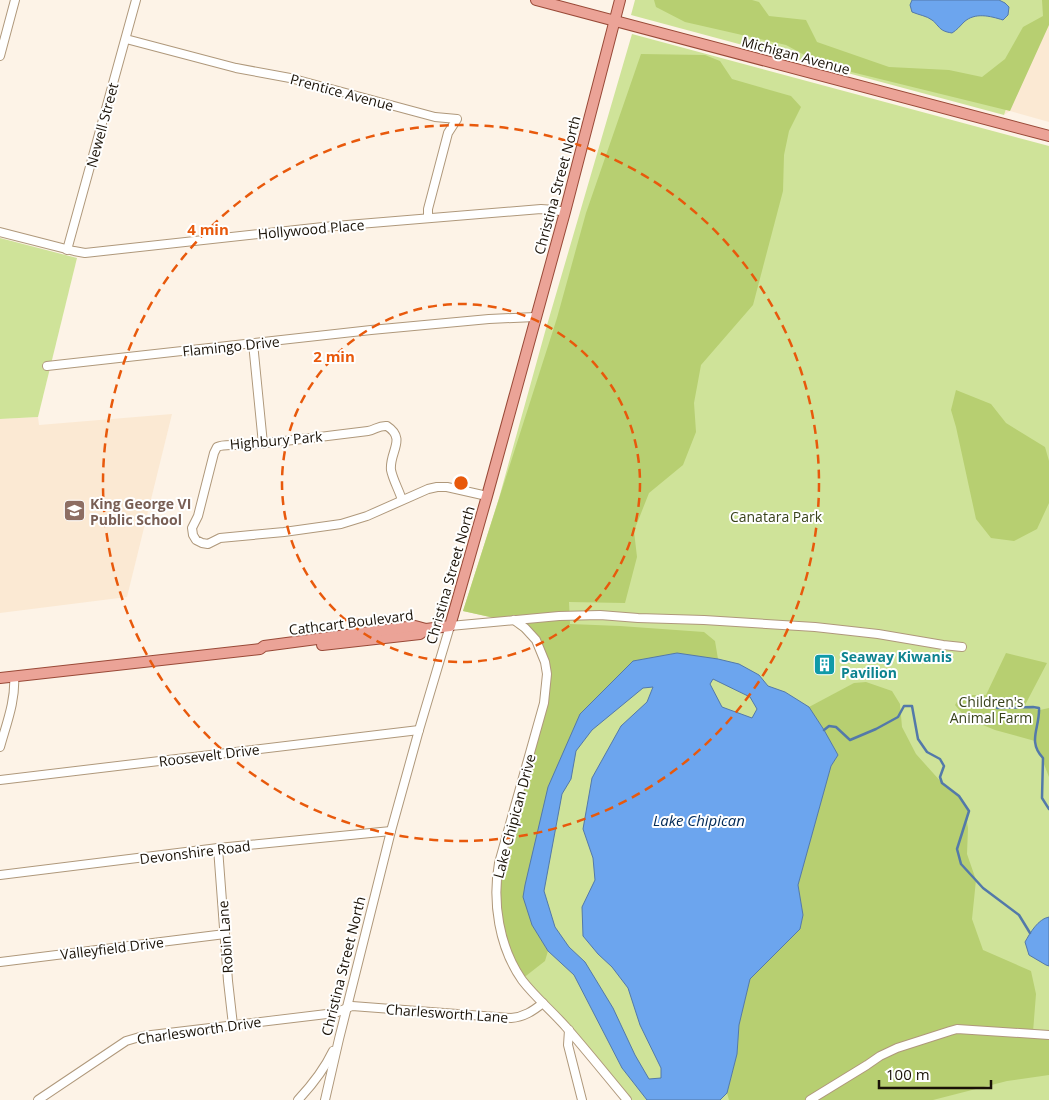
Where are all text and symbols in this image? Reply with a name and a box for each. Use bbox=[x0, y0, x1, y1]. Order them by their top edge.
street label: Michigan Avenue bbox=[740, 31, 852, 79]
street label: Prentice Avenue bbox=[288, 69, 396, 115]
street label: Newell Street bbox=[82, 81, 122, 169]
street label: Christina Street North bbox=[529, 114, 585, 256]
street label: Hollywood Place bbox=[257, 215, 365, 243]
text: 4 min bbox=[187, 219, 229, 239]
street label: Flamingo Drive bbox=[181, 331, 281, 361]
text: 2 min bbox=[313, 346, 355, 366]
street label: Highbury Park bbox=[229, 426, 324, 454]
centre of rings bbox=[452, 474, 470, 492]
place label: King George VI Public School bbox=[90, 494, 191, 529]
school or university icon: King George VI Public School bbox=[62, 499, 86, 523]
street label: Christina Street North bbox=[421, 504, 479, 646]
park label: Canatara Park bbox=[730, 507, 823, 526]
street label: Cathcart Boulevard bbox=[288, 605, 414, 639]
place label: Seaway Kiwanis Pavilion bbox=[841, 647, 952, 682]
building icon: Seaway Kiwanis Pavilion bbox=[813, 652, 837, 676]
park label: Children's Animal Farm bbox=[950, 692, 1032, 727]
street label: Roosevelt Drive bbox=[158, 739, 261, 771]
street label: Lake Chipican Drive bbox=[488, 752, 540, 880]
water label: Lake Chipican bbox=[653, 810, 745, 830]
street label: Devonshire Road bbox=[139, 836, 251, 868]
street label: Christina Street North bbox=[317, 894, 369, 1038]
street label: Robin Lane bbox=[213, 900, 237, 974]
street label: Valleyfield Drive bbox=[59, 932, 165, 964]
street label: Charlesworth Lane bbox=[385, 999, 509, 1027]
street label: Charlesworth Drive bbox=[136, 1012, 263, 1048]
scale bar bbox=[879, 1058, 992, 1090]
text: 100 m bbox=[886, 1064, 930, 1084]

